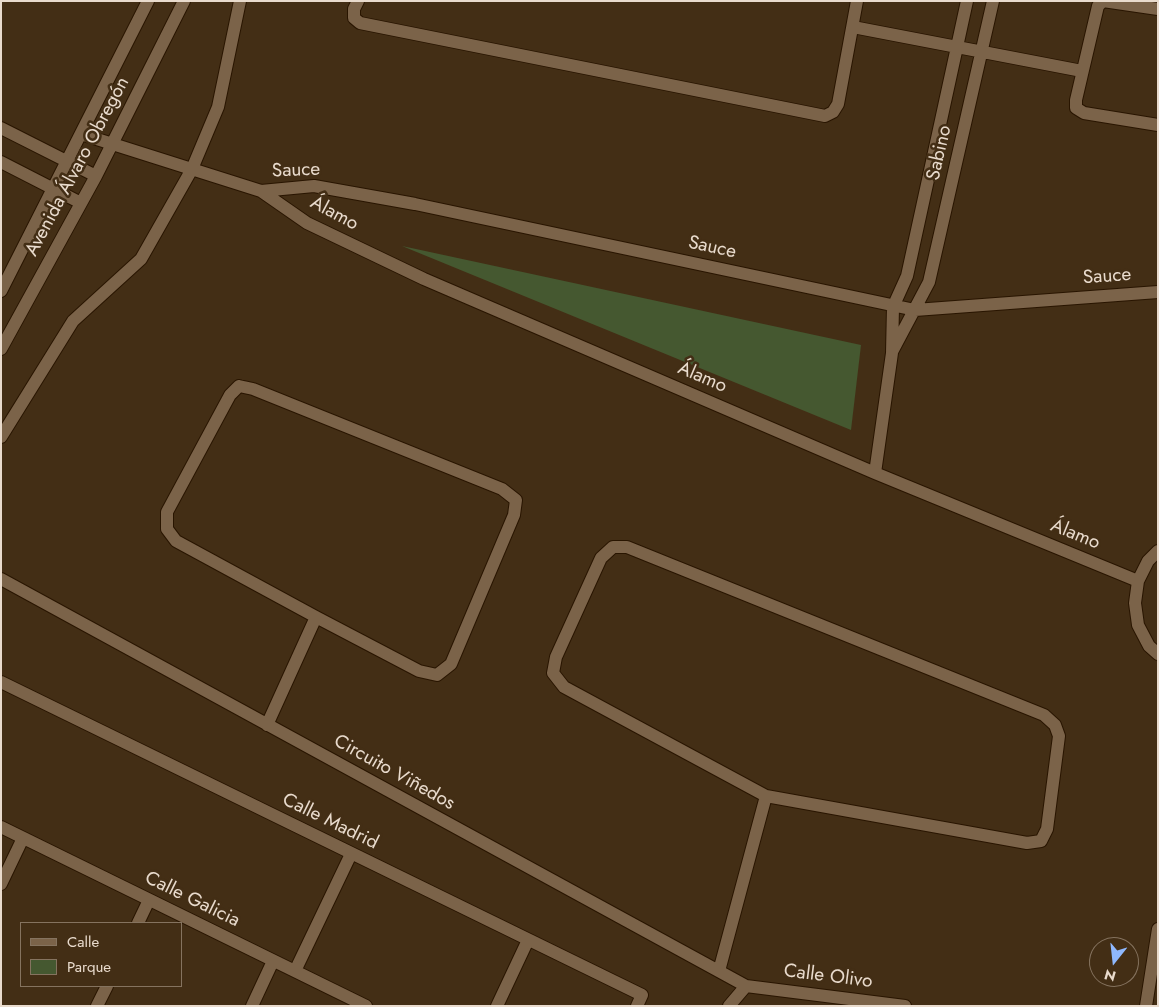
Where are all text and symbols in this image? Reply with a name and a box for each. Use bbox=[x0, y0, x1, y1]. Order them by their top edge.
street label: Avenida Álvaro Obregón bbox=[21, 73, 135, 261]
street label: Sabino bbox=[923, 123, 957, 183]
street label: Sauce bbox=[271, 159, 321, 183]
street label: Álamo bbox=[306, 192, 362, 236]
street label: Sauce bbox=[686, 232, 738, 264]
street label: Sauce bbox=[1082, 264, 1132, 290]
street label: Álamo bbox=[674, 357, 730, 399]
street label: Álamo bbox=[1047, 515, 1103, 555]
street label: Circuito Viñedos bbox=[329, 730, 459, 816]
street label: Calle Madrid bbox=[278, 789, 382, 855]
street label: Calle Galicia bbox=[141, 867, 243, 933]
legend bbox=[20, 922, 182, 987]
text: Calle bbox=[67, 931, 99, 953]
north arrow bbox=[1089, 937, 1139, 987]
text: Parque bbox=[67, 956, 111, 978]
street label: Calle Olivo bbox=[782, 960, 874, 994]
text: N bbox=[1102, 964, 1118, 987]

